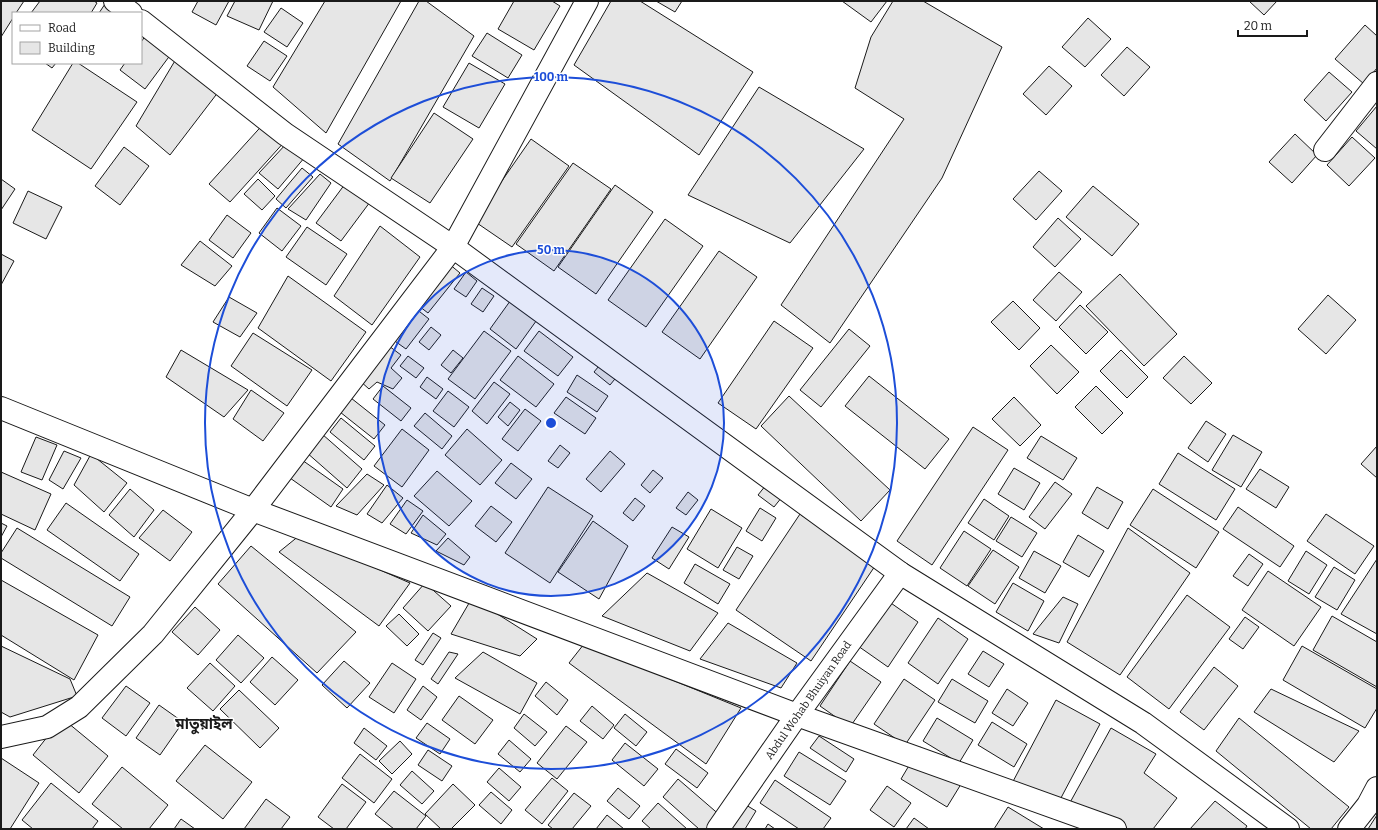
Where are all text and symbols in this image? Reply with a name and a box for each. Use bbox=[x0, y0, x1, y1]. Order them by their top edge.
legend bbox=[12, 12, 142, 64]
scale bar bbox=[1238, 12, 1307, 38]
text: 20 m bbox=[1244, 19, 1273, 33]
text: Road bbox=[48, 21, 76, 35]
text: Building bbox=[48, 41, 95, 55]
text: 100 m bbox=[534, 70, 569, 84]
text: 50 m bbox=[537, 243, 565, 257]
centre of rings bbox=[544, 416, 558, 430]
street label: Abdul Wohab Bhuiyan Road bbox=[763, 638, 855, 762]
district label: মাতুয়াইল bbox=[174, 715, 233, 735]

